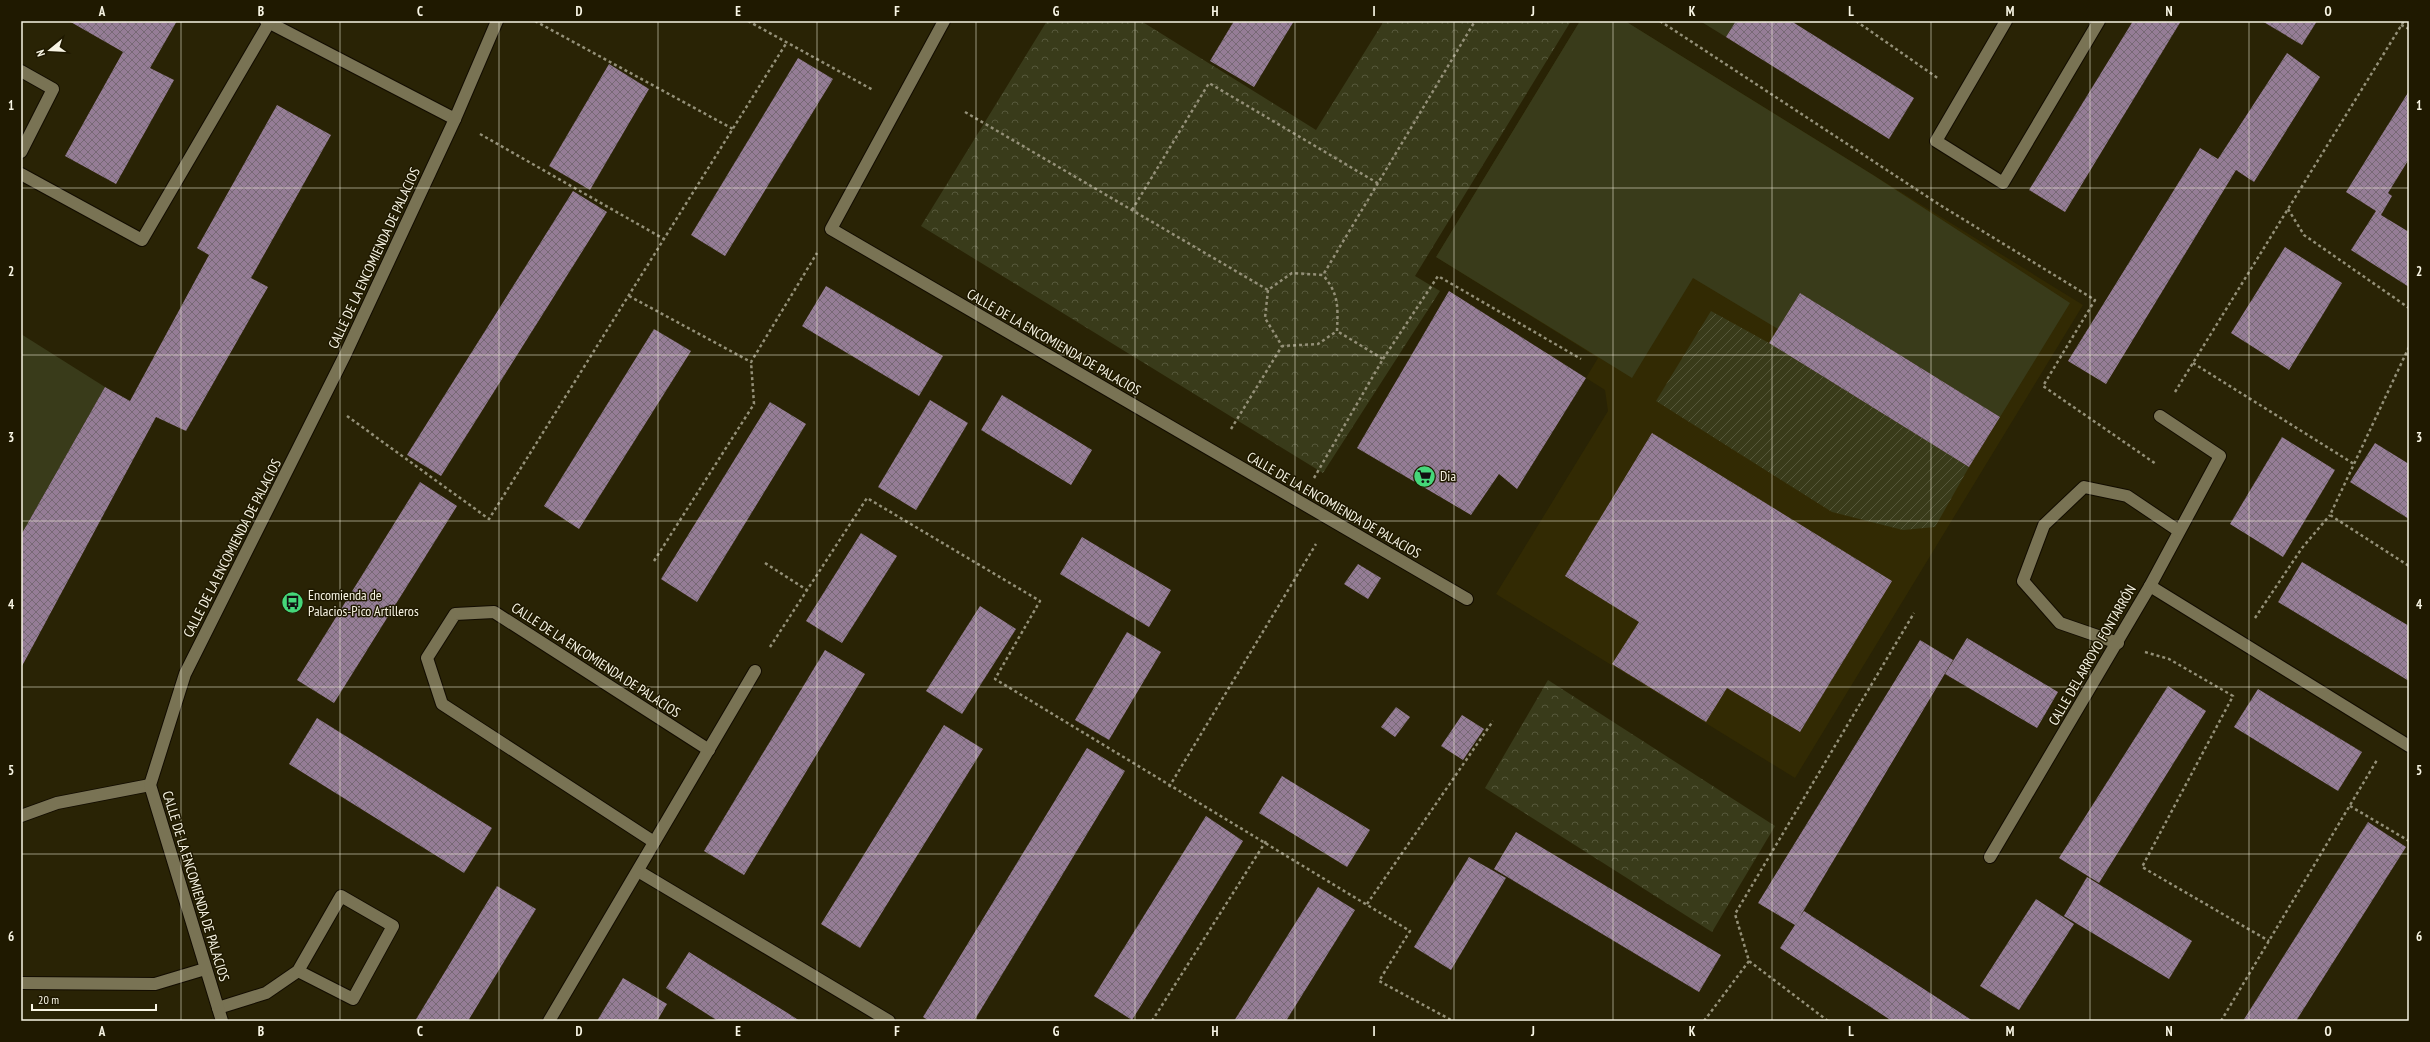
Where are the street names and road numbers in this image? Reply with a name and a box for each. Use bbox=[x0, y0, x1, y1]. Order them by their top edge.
street label: CALLE DE LA ENCOMIENDA DE PALACIOS bbox=[324, 164, 424, 352]
street label: CALLE DE LA ENCOMIENDA DE PALACIOS bbox=[964, 285, 1144, 399]
street label: CALLE DE LA ENCOMIENDA DE PALACIOS bbox=[1244, 448, 1424, 562]
street label: CALLE DE LA ENCOMIENDA DE PALACIOS bbox=[179, 456, 285, 640]
street label: CALLE DEL ARROYO FONTARRÓN bbox=[2044, 581, 2140, 729]
street label: CALLE DE LA ENCOMIENDA DE PALACIOS bbox=[508, 599, 684, 721]
street label: CALLE DE LA ENCOMIENDA DE PALACIOS bbox=[158, 789, 234, 983]

